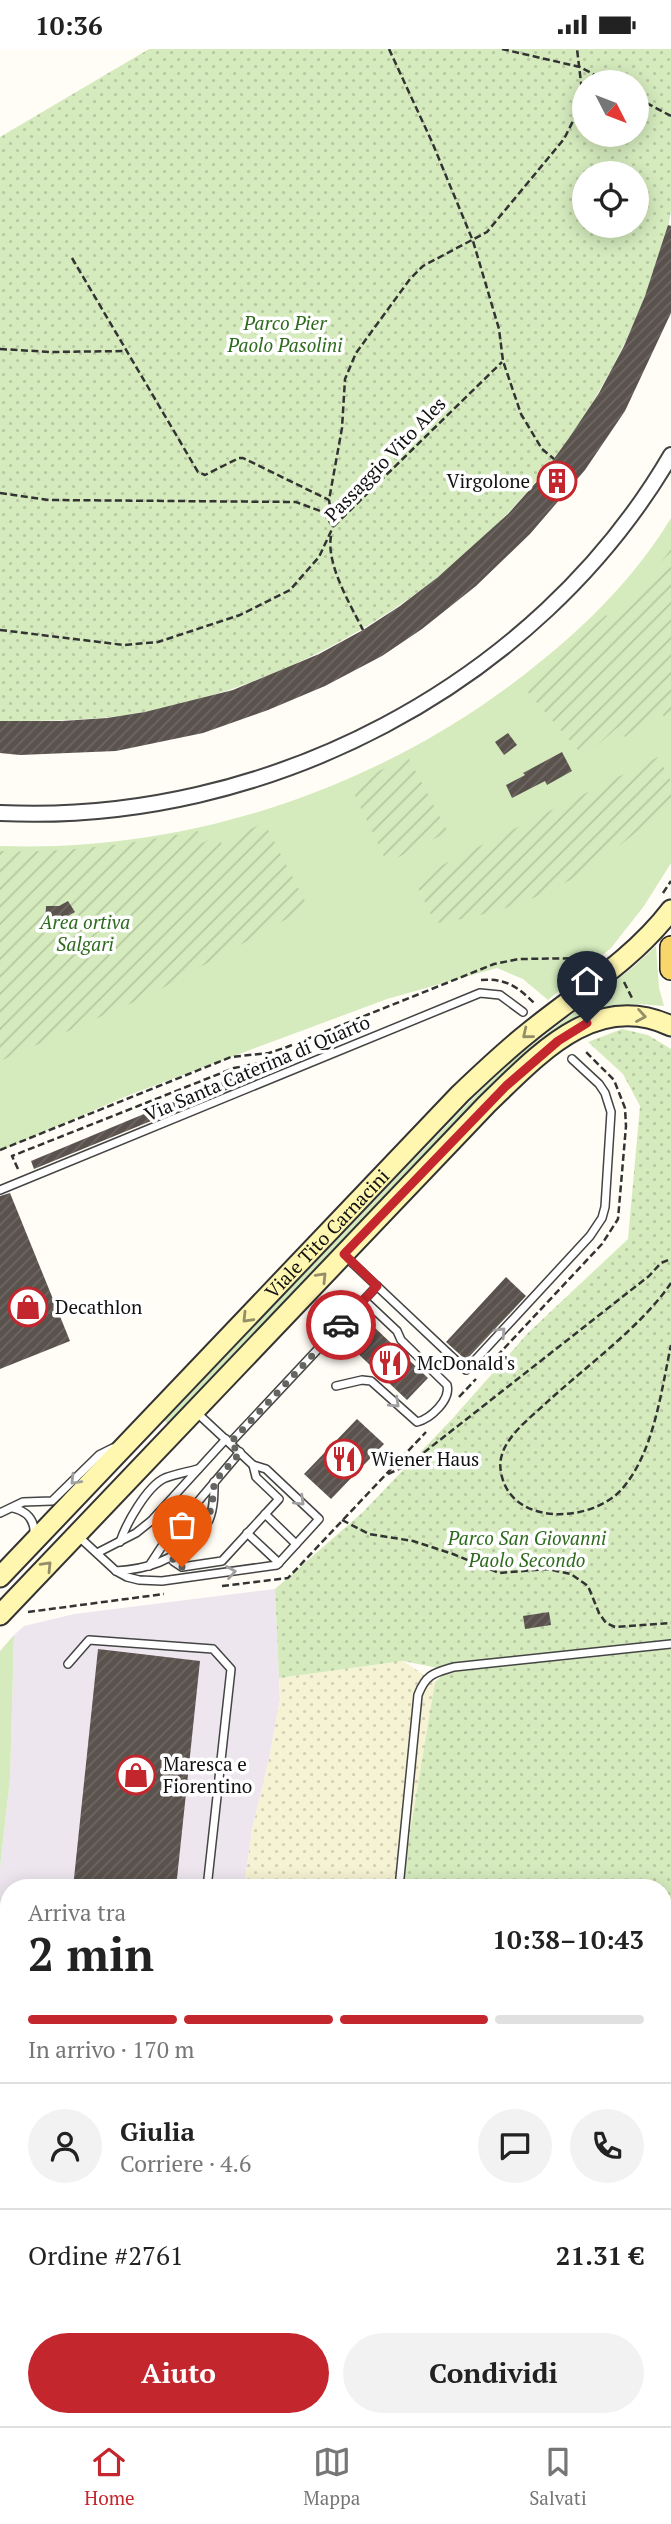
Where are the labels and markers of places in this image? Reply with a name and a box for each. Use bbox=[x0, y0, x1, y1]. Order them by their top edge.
building icon: Virgolone bbox=[536, 460, 578, 502]
place label: Virgolone bbox=[446, 468, 530, 493]
pin bbox=[557, 951, 617, 1023]
shop icon: Decathlon bbox=[7, 1286, 49, 1328]
place label: Decathlon bbox=[55, 1294, 142, 1319]
restaurant icon: McDonald's bbox=[369, 1342, 411, 1384]
place label: McDonald's bbox=[417, 1350, 515, 1375]
restaurant icon: Wiener Haus bbox=[323, 1438, 365, 1480]
place label: Wiener Haus bbox=[371, 1446, 479, 1471]
pin bbox=[152, 1495, 212, 1567]
place label: Maresca e Fiorentino bbox=[163, 1751, 252, 1798]
shop icon: Maresca e Fiorentino bbox=[115, 1754, 157, 1796]

